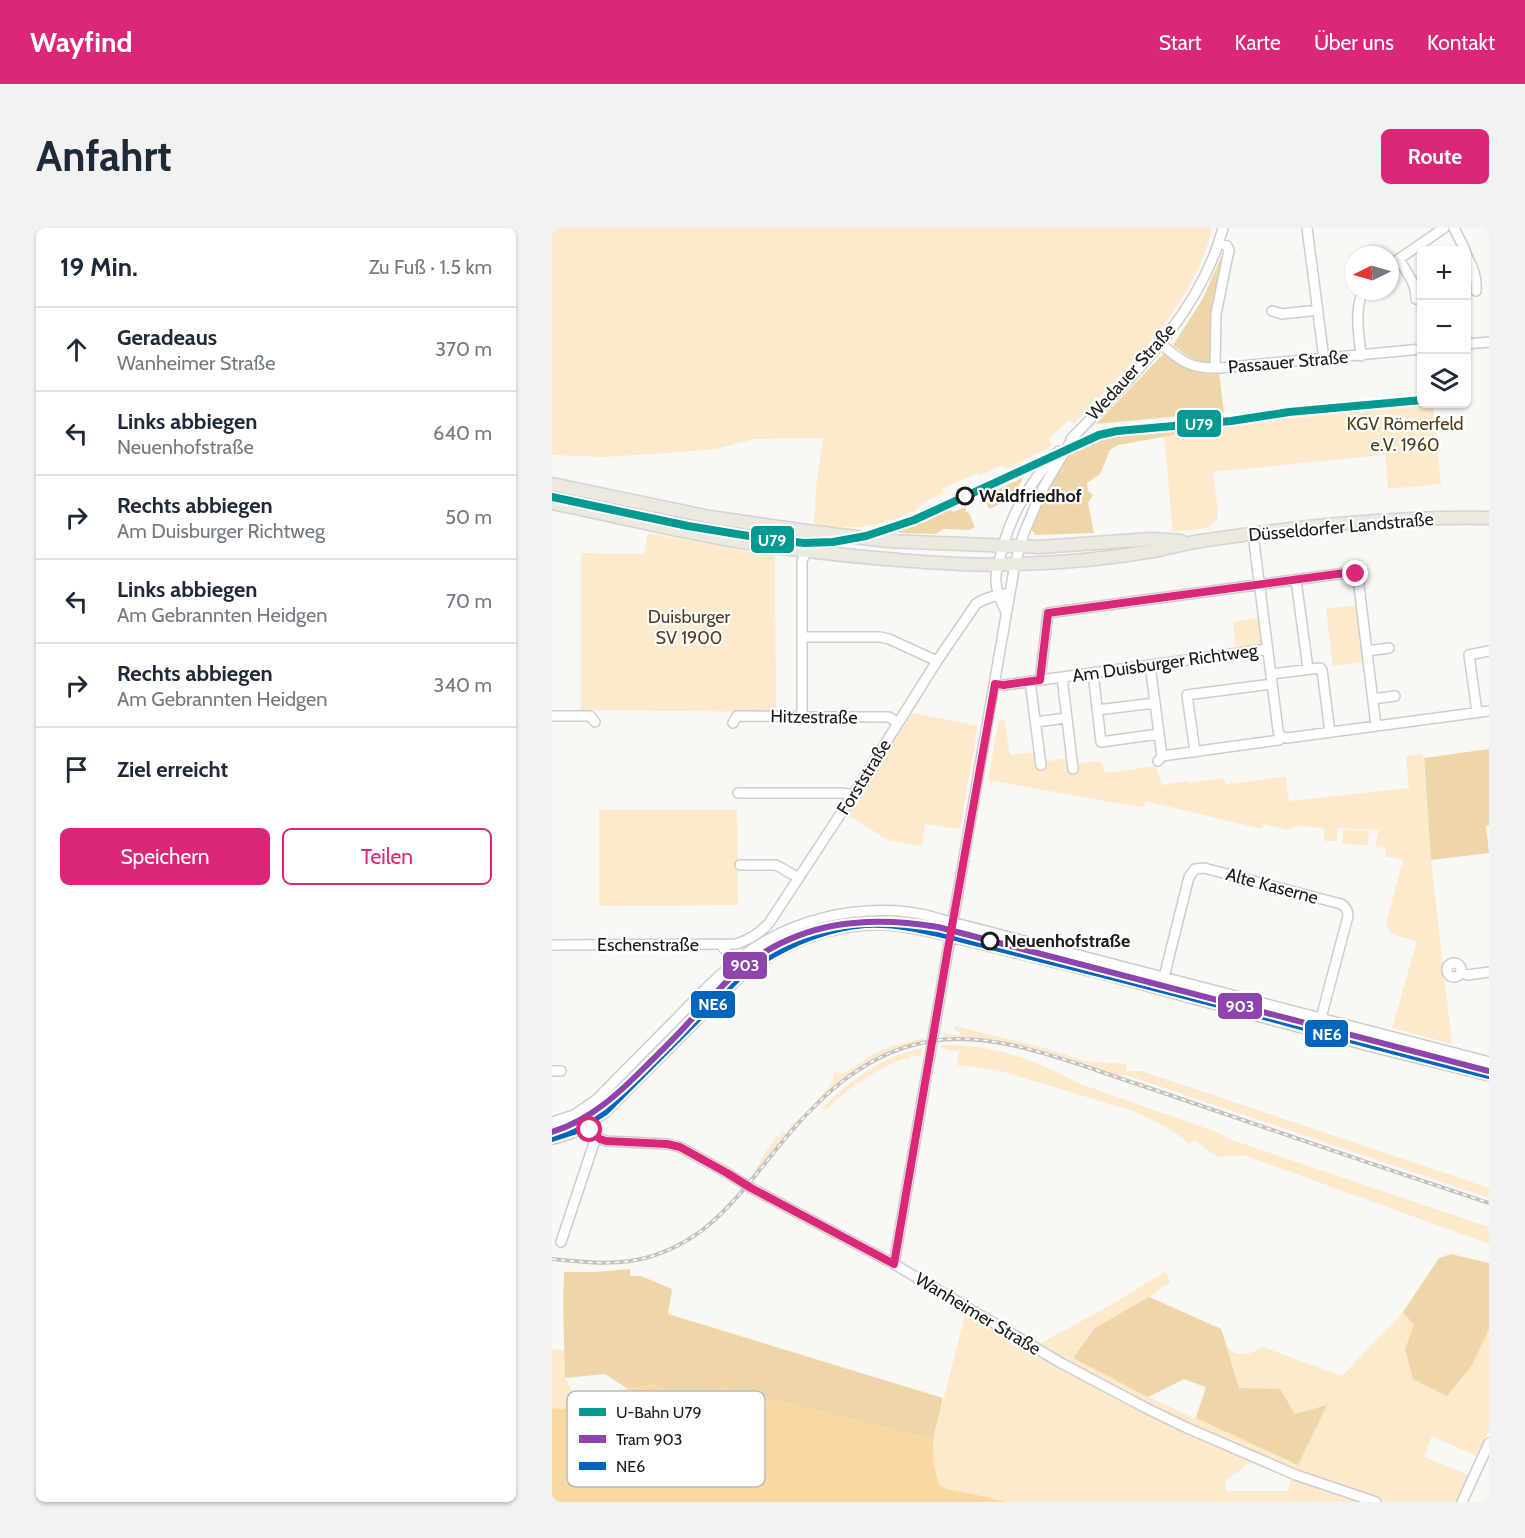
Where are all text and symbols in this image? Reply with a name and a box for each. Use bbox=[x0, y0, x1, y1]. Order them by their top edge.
text: Wayfind bbox=[30, 25, 132, 59]
text: Start bbox=[1159, 30, 1202, 55]
text: Karte bbox=[1235, 30, 1281, 55]
text: Über uns bbox=[1314, 30, 1394, 55]
text: Kontakt bbox=[1427, 30, 1495, 55]
button: Route bbox=[1381, 129, 1489, 184]
text: Anfahrt bbox=[36, 130, 172, 182]
north arrow bbox=[1345, 246, 1399, 300]
map controls bbox=[1417, 246, 1471, 408]
button: + bbox=[1417, 246, 1471, 300]
text: 19 Min. bbox=[60, 251, 138, 283]
text: Zu Fuß · 1.5 km bbox=[369, 255, 492, 279]
button: − bbox=[1417, 300, 1471, 354]
street label: Wedauer Straße bbox=[1082, 319, 1180, 425]
text: Geradeaus bbox=[117, 324, 217, 351]
icon: ahead bbox=[60, 333, 93, 366]
text: 370 m bbox=[435, 337, 492, 361]
street label: Passauer Straße bbox=[1227, 346, 1349, 378]
text: Wanheimer Straße bbox=[117, 351, 275, 375]
button: layers bbox=[1417, 354, 1471, 408]
text: Links abbiegen bbox=[117, 408, 257, 435]
line badge: U79 bbox=[1176, 409, 1222, 438]
park label: KGV Römerfeld e.V. 1960 bbox=[1346, 413, 1464, 456]
text: U79 bbox=[1185, 415, 1213, 434]
icon: left bbox=[60, 417, 93, 450]
text: 640 m bbox=[433, 421, 492, 445]
text: Neuenhofstraße bbox=[117, 435, 254, 459]
place label: Waldfriedhof bbox=[979, 485, 1082, 507]
marker: Waldfriedhof bbox=[956, 487, 974, 505]
text: Rechts abbiegen bbox=[117, 492, 273, 519]
icon: right bbox=[60, 501, 93, 534]
text: 50 m bbox=[445, 505, 492, 529]
street label: Düsseldorfer Landstraße bbox=[1247, 508, 1435, 546]
text: Am Duisburger Richtweg bbox=[117, 519, 325, 543]
line badge: U79 bbox=[750, 525, 795, 554]
text: U79 bbox=[758, 531, 786, 550]
route end bbox=[1342, 560, 1368, 586]
text: Links abbiegen bbox=[117, 576, 257, 603]
icon: left bbox=[60, 585, 93, 618]
text: 70 m bbox=[446, 589, 492, 613]
text: Am Gebrannten Heidgen bbox=[117, 603, 327, 627]
park label: Duisburger SV 1900 bbox=[648, 606, 731, 649]
street label: Am Duisburger Richtweg bbox=[1071, 639, 1260, 687]
text: Rechts abbiegen bbox=[117, 660, 273, 687]
icon: right bbox=[60, 669, 93, 702]
text: 340 m bbox=[434, 673, 492, 697]
text: Am Gebrannten Heidgen bbox=[117, 687, 327, 711]
street label: Hitzestraße bbox=[770, 705, 858, 729]
street label: Forststraße bbox=[832, 735, 896, 819]
icon: arrive bbox=[60, 753, 93, 786]
text: Ziel erreicht bbox=[117, 756, 228, 783]
button: Speichern bbox=[60, 828, 270, 885]
button: Teilen bbox=[282, 828, 492, 885]
street label: Alte Kaserne bbox=[1223, 863, 1321, 909]
place label: Neuenhofstraße bbox=[1004, 930, 1130, 952]
marker: Neuenhofstraße bbox=[981, 932, 999, 950]
street label: Eschenstraße bbox=[597, 934, 699, 956]
line badge: 903 bbox=[722, 951, 768, 980]
text: 903 bbox=[731, 956, 759, 975]
line badge: NE6 bbox=[690, 990, 736, 1019]
line badge: 903 bbox=[1217, 992, 1263, 1020]
text: NE6 bbox=[698, 995, 728, 1014]
text: 903 bbox=[1226, 997, 1254, 1016]
line badge: NE6 bbox=[1304, 1019, 1349, 1048]
text: NE6 bbox=[1312, 1025, 1342, 1044]
route start bbox=[576, 1116, 602, 1142]
street label: Wanheimer Straße bbox=[911, 1268, 1045, 1360]
legend bbox=[567, 1391, 765, 1487]
text: U-Bahn U79 bbox=[616, 1403, 702, 1422]
text: Tram 903 bbox=[616, 1430, 682, 1449]
text: NE6 bbox=[616, 1457, 645, 1476]

